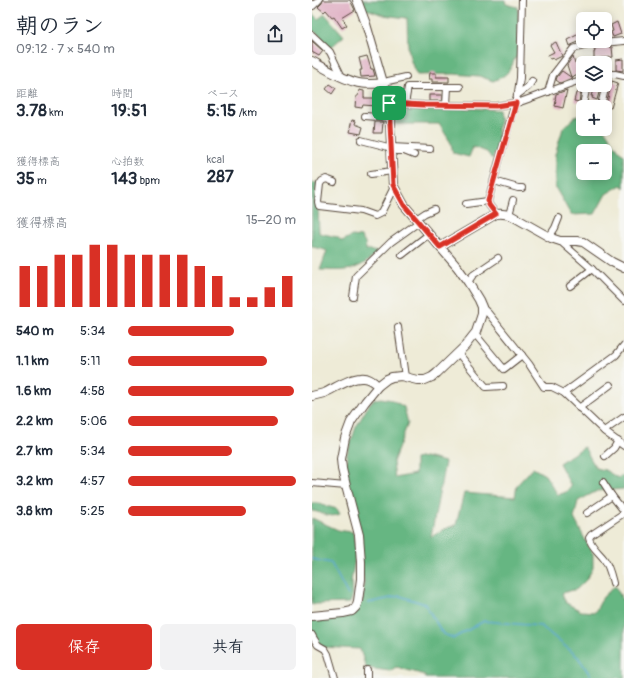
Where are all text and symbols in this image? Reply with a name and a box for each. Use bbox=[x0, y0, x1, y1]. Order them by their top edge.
text: 朝のラン bbox=[16, 12, 104, 40]
map controls bbox=[576, 12, 612, 180]
button: locate bbox=[576, 12, 612, 48]
button: share bbox=[254, 13, 296, 55]
text: 09:12 · 7 × 540 m bbox=[16, 41, 115, 57]
button: layers bbox=[576, 56, 612, 92]
pin bbox=[372, 86, 406, 120]
text: 距離 bbox=[16, 87, 38, 100]
text: 時間 bbox=[111, 87, 133, 100]
text: ペース bbox=[207, 87, 239, 100]
icon: arrive bbox=[378, 92, 400, 114]
text: 3.78 bbox=[16, 100, 47, 121]
text: 19:51 bbox=[111, 100, 147, 121]
text: 5:15 bbox=[207, 100, 236, 121]
button: + bbox=[576, 100, 612, 136]
text: km bbox=[47, 106, 64, 119]
text: /km bbox=[236, 106, 257, 119]
button: − bbox=[576, 144, 612, 180]
text: kcal bbox=[207, 153, 225, 166]
text: 獲得標高 bbox=[16, 155, 60, 168]
text: 心拍数 bbox=[111, 155, 144, 168]
text: 287 bbox=[207, 166, 234, 187]
text: 35 bbox=[16, 168, 35, 189]
text: 143 bbox=[111, 168, 137, 189]
text: m bbox=[35, 174, 47, 187]
text: bpm bbox=[137, 174, 160, 187]
text: 15–20 m bbox=[246, 212, 296, 228]
text: 獲得標高 bbox=[16, 215, 68, 231]
text: 540 m bbox=[16, 323, 54, 339]
text: 5:34 bbox=[80, 323, 105, 339]
text: 1.1 km bbox=[16, 353, 49, 369]
text: 5:11 bbox=[80, 353, 101, 369]
text: 1.6 km bbox=[16, 383, 51, 399]
text: 4:58 bbox=[80, 383, 105, 399]
text: 2.2 km bbox=[16, 413, 53, 429]
text: 5:06 bbox=[80, 413, 107, 429]
text: 2.7 km bbox=[16, 443, 53, 459]
text: 5:34 bbox=[80, 443, 105, 459]
text: 3.2 km bbox=[16, 473, 53, 489]
text: 4:57 bbox=[80, 473, 105, 489]
text: 3.8 km bbox=[16, 503, 52, 519]
text: 5:25 bbox=[80, 503, 105, 519]
button: 保存 bbox=[16, 624, 152, 670]
button: 共有 bbox=[160, 624, 296, 670]

